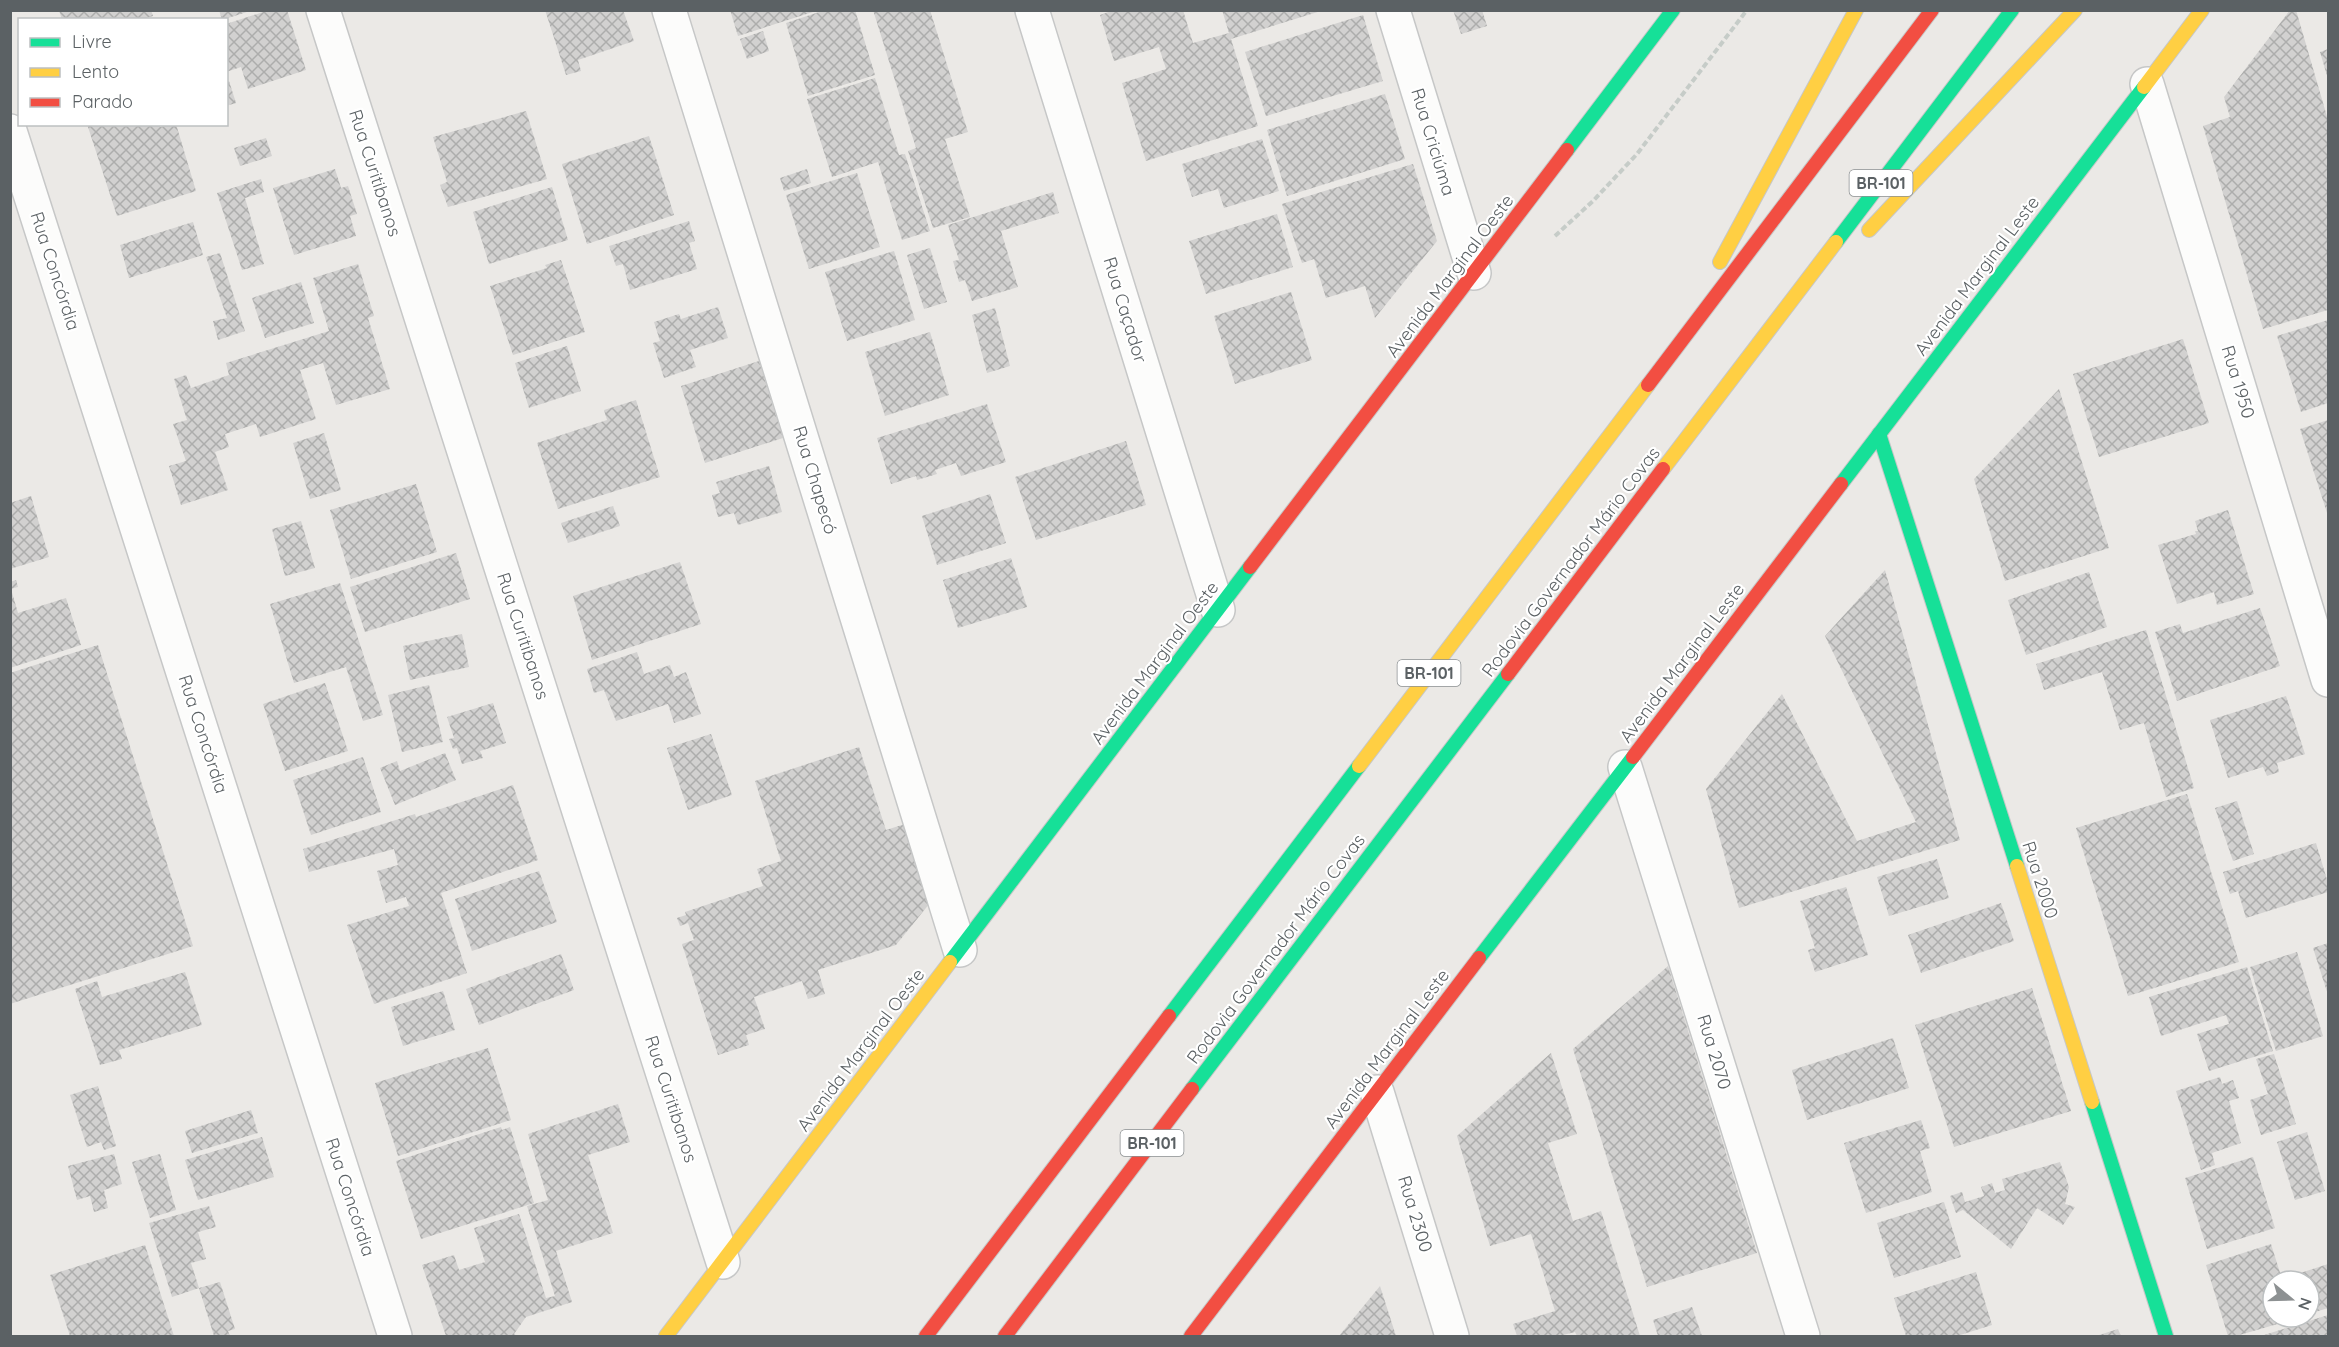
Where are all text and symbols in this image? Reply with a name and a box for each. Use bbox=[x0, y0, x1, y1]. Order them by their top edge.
legend bbox=[18, 18, 228, 126]
text: Livre bbox=[72, 30, 112, 53]
text: Lento bbox=[72, 60, 119, 83]
street label: Rua Criciúma bbox=[1406, 85, 1461, 198]
text: Parado bbox=[72, 90, 133, 113]
street label: Rua Curitibanos bbox=[344, 106, 407, 239]
road number: BR-101 bbox=[1850, 170, 1912, 196]
street label: Avenida Marginal Oeste bbox=[1381, 190, 1518, 362]
street label: Avenida Marginal Leste bbox=[1909, 191, 2044, 360]
street label: Rua Concórdia bbox=[25, 209, 85, 333]
street label: Rua Caçador bbox=[1098, 254, 1153, 366]
street label: Rua 1950 bbox=[2216, 343, 2260, 421]
street label: Rua Chapecó bbox=[788, 423, 843, 537]
street label: Rodovia Governador Mário Covas bbox=[1476, 442, 1665, 681]
street label: Rua Curitibanos bbox=[492, 569, 555, 702]
street label: Avenida Marginal Oeste bbox=[1086, 577, 1223, 749]
street label: Avenida Marginal Leste bbox=[1614, 578, 1749, 747]
road number: BR-101 bbox=[1398, 660, 1460, 686]
street label: Rua Concórdia bbox=[173, 672, 233, 796]
street label: Rodovia Governador Mário Covas bbox=[1181, 829, 1370, 1068]
street label: Rua 2000 bbox=[2017, 838, 2064, 921]
street label: Avenida Marginal Oeste bbox=[792, 964, 929, 1136]
street label: Avenida Marginal Leste bbox=[1319, 964, 1454, 1133]
street label: Rua 2070 bbox=[1692, 1011, 1737, 1092]
street label: Rua Curitibanos bbox=[640, 1032, 703, 1165]
road number: BR-101 bbox=[1120, 1130, 1184, 1156]
street label: Rua Concórdia bbox=[320, 1135, 380, 1259]
street label: Rua 2300 bbox=[1393, 1173, 1438, 1255]
north arrow bbox=[2261, 1269, 2321, 1329]
text: N bbox=[2294, 1295, 2317, 1313]

